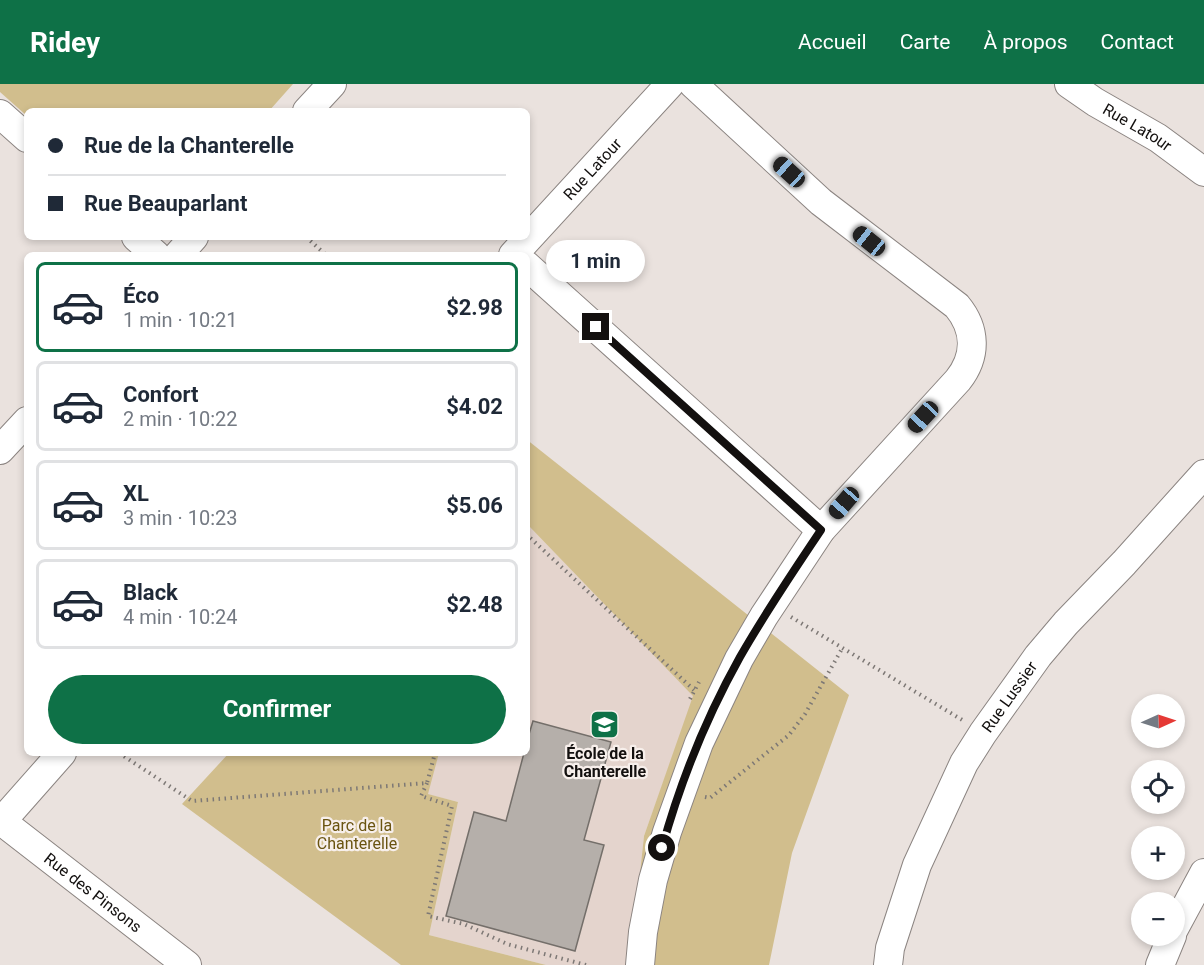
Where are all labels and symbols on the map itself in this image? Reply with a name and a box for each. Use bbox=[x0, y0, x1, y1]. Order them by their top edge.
street label: Rue Latour bbox=[1100, 99, 1176, 155]
street label: Rue Latour bbox=[559, 134, 626, 204]
car bbox=[770, 153, 808, 191]
car bbox=[849, 223, 889, 259]
callout: 1 min bbox=[546, 240, 646, 282]
route end bbox=[582, 313, 609, 340]
car bbox=[904, 398, 942, 436]
car bbox=[825, 484, 863, 522]
street label: Rue Lussier bbox=[977, 657, 1041, 736]
north arrow bbox=[1131, 694, 1185, 748]
school or university icon: École de la Chanterelle bbox=[589, 709, 621, 741]
place label: École de la Chanterelle bbox=[564, 744, 647, 781]
park label: Parc de la Chanterelle bbox=[317, 816, 397, 853]
route start bbox=[648, 834, 675, 861]
street label: Rue des Pinsons bbox=[41, 849, 146, 936]

